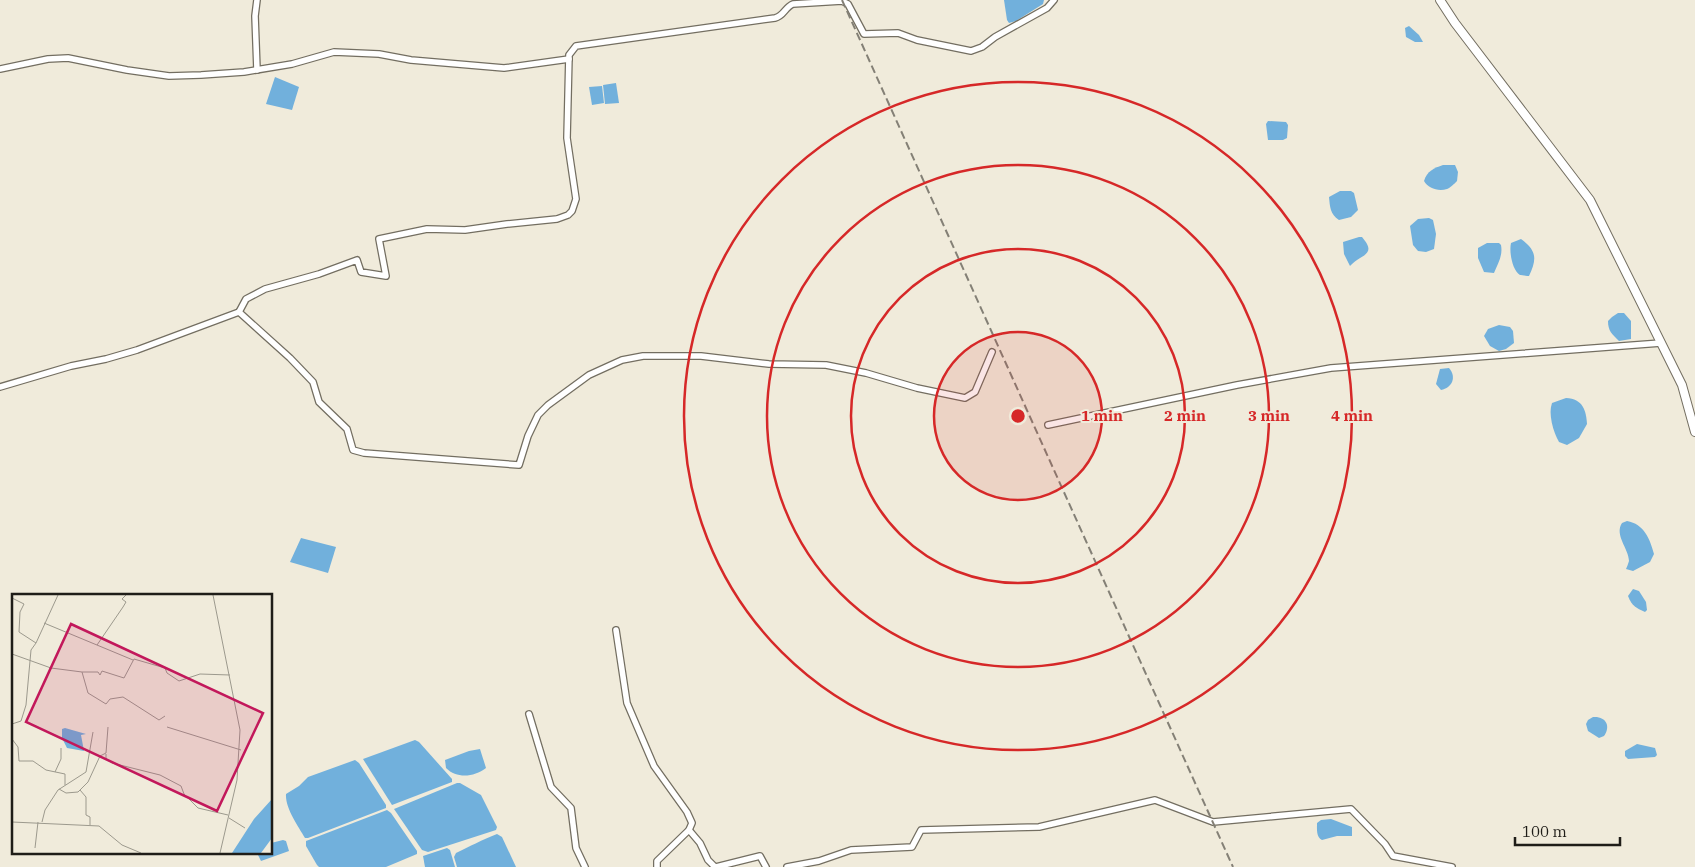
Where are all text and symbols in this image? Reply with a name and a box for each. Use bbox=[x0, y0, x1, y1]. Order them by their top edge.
text: 1 min bbox=[1081, 406, 1123, 425]
text: 2 min bbox=[1164, 406, 1206, 425]
text: 3 min bbox=[1248, 406, 1290, 425]
text: 4 min bbox=[1331, 406, 1373, 425]
centre of rings bbox=[1009, 407, 1027, 425]
inset map bbox=[12, 594, 272, 854]
scale bar bbox=[1515, 814, 1620, 846]
text: 100 m bbox=[1522, 822, 1567, 841]

